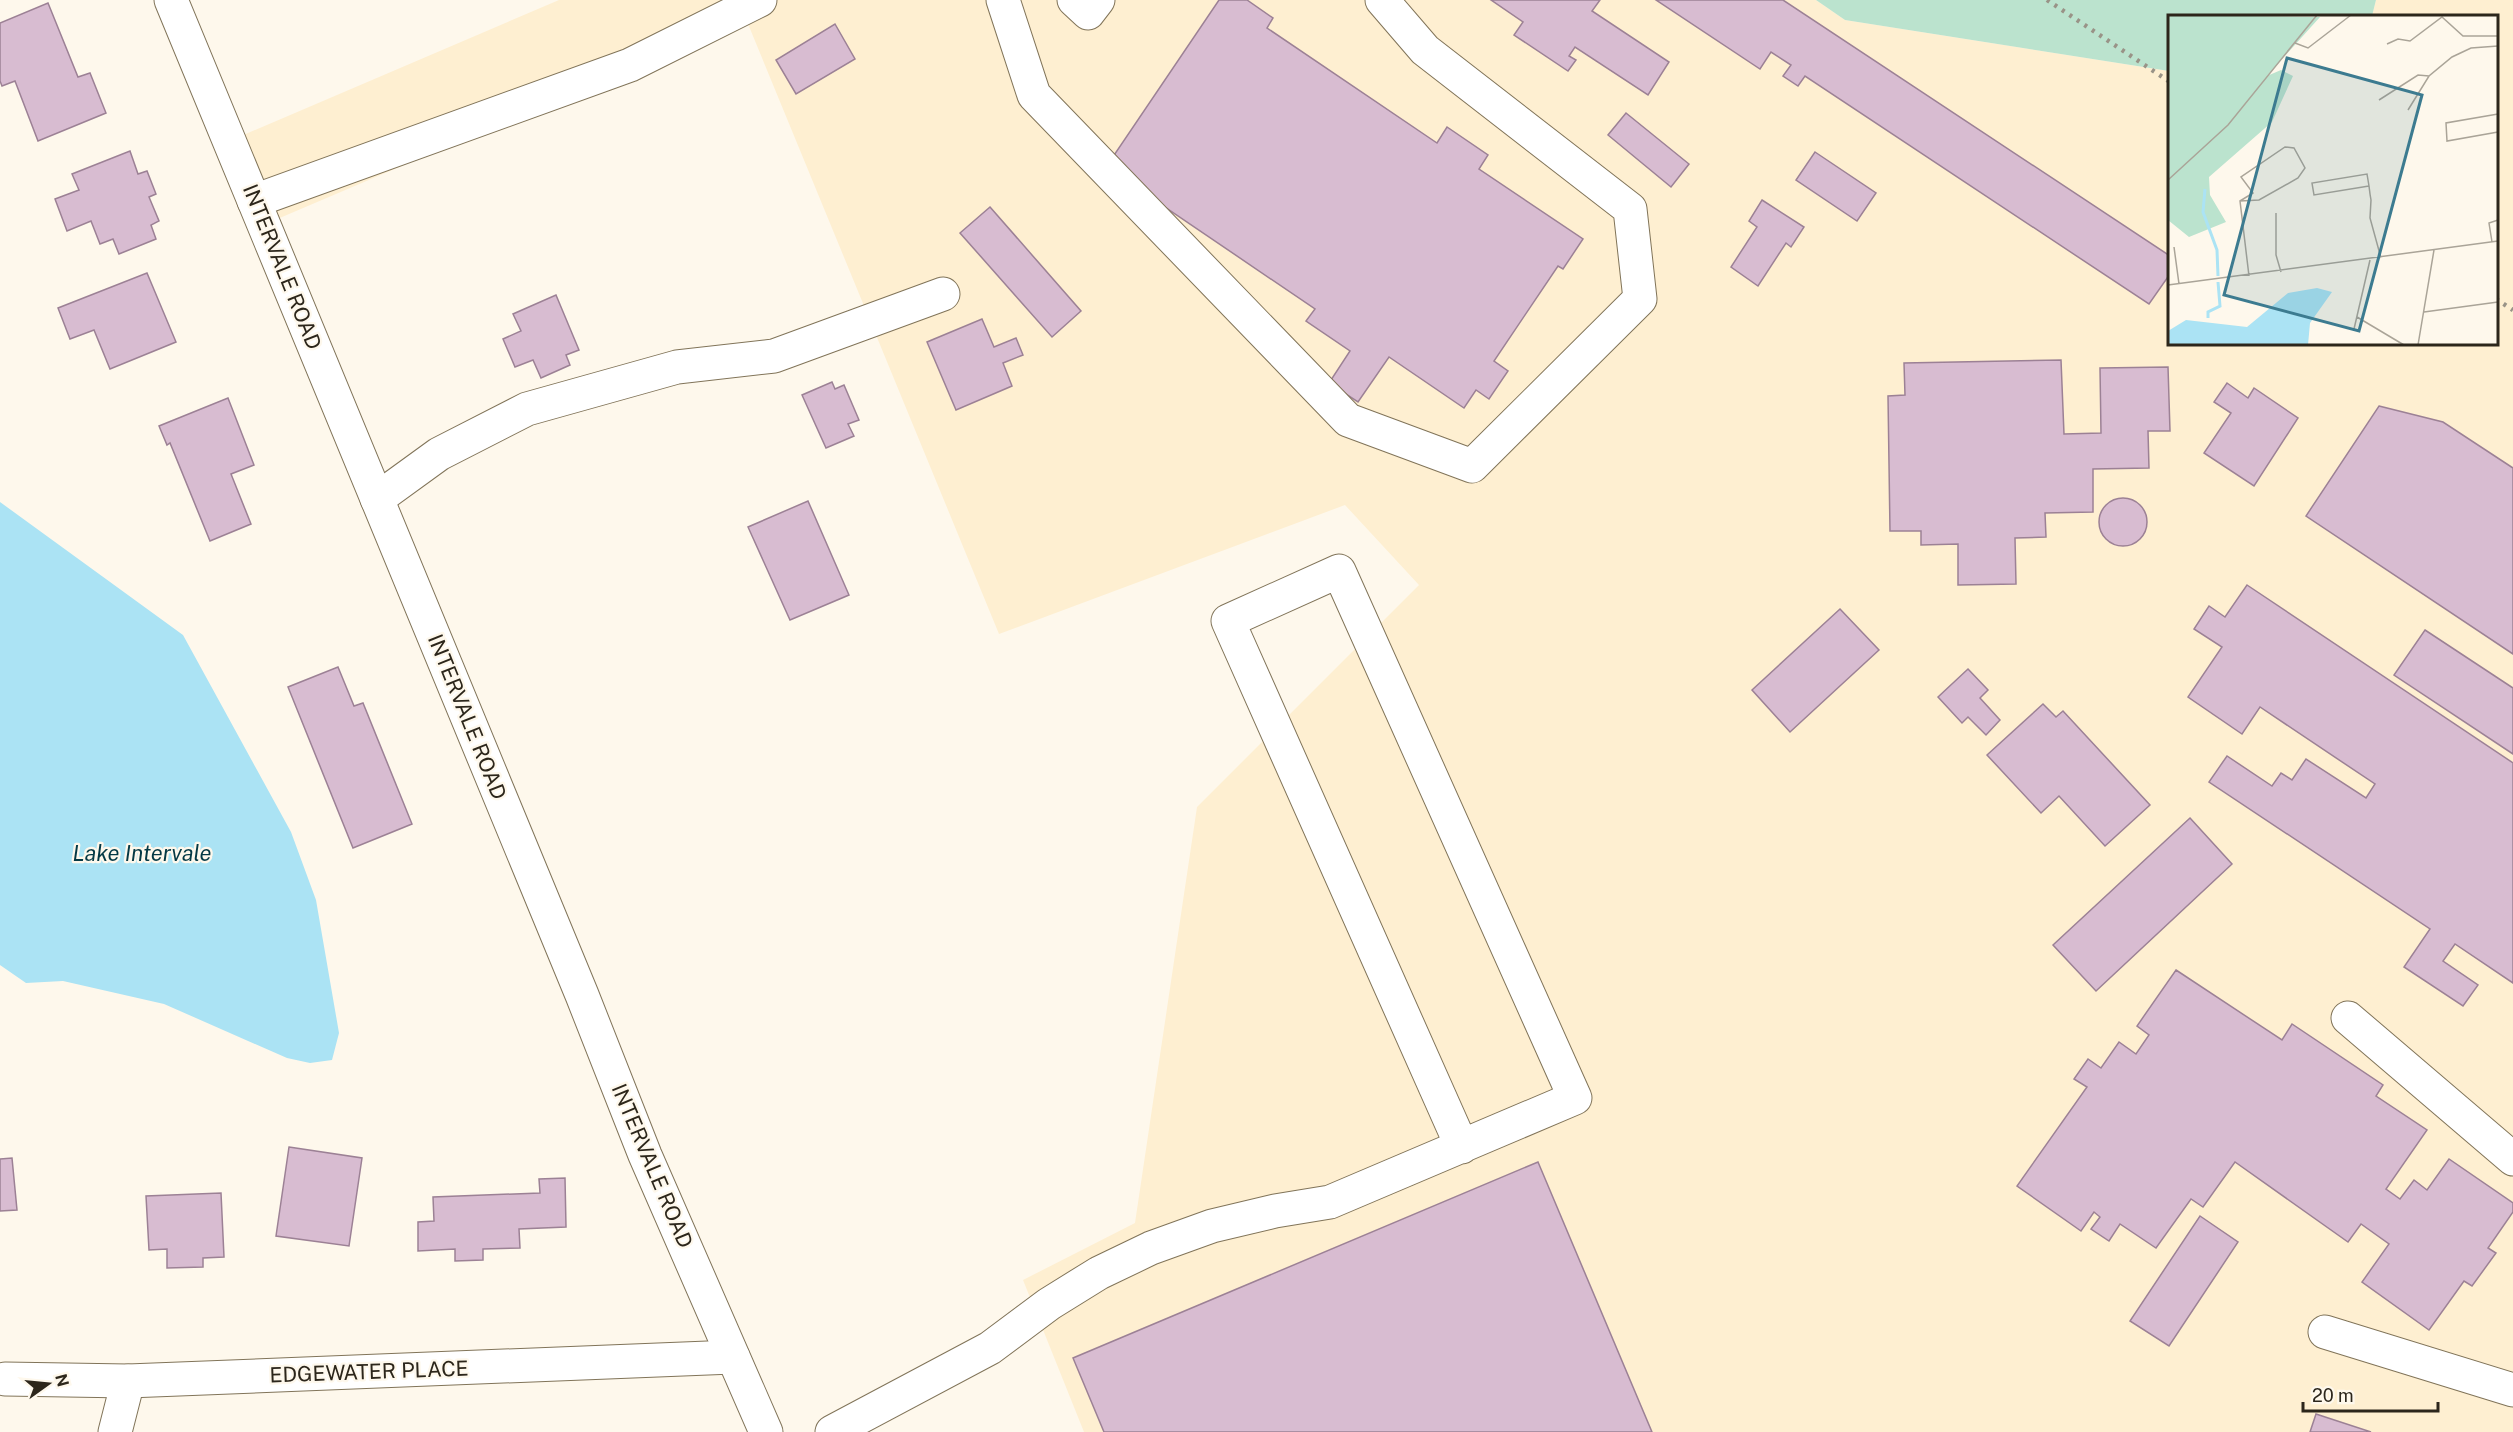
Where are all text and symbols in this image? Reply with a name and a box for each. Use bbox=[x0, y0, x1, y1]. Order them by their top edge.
inset map bbox=[2168, 15, 2498, 345]
street label: INTERVALE ROAD bbox=[238, 181, 327, 353]
street label: INTERVALE ROAD bbox=[423, 631, 512, 803]
water label: Lake Intervale bbox=[73, 840, 211, 866]
street label: INTERVALE ROAD bbox=[607, 1080, 698, 1252]
north arrow bbox=[18, 1354, 78, 1414]
street label: EDGEWATER PLACE bbox=[269, 1356, 469, 1387]
text: N bbox=[51, 1372, 73, 1389]
scale bar bbox=[2303, 1375, 2438, 1413]
text: 20 m bbox=[2312, 1385, 2354, 1406]

